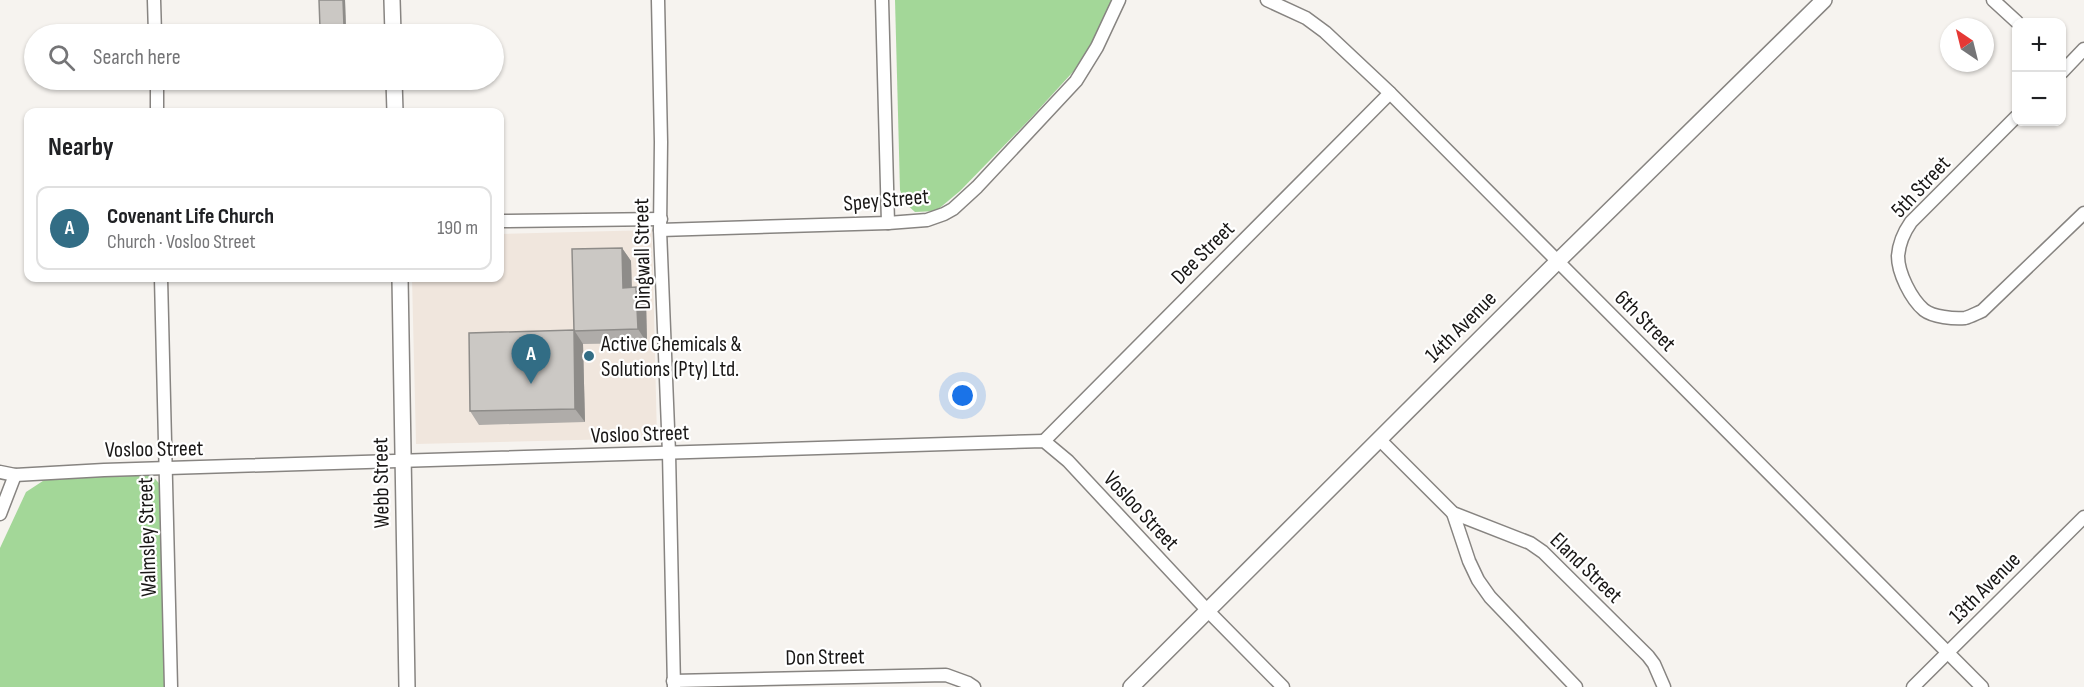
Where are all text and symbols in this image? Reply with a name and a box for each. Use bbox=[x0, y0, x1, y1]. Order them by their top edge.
north arrow bbox=[1940, 18, 1994, 72]
map controls bbox=[2012, 18, 2066, 126]
button: + bbox=[2012, 18, 2066, 72]
search box bbox=[24, 24, 504, 90]
icon: search bbox=[45, 41, 78, 74]
text: Search here bbox=[93, 44, 180, 71]
button: − bbox=[2012, 72, 2066, 126]
text: Nearby bbox=[48, 132, 114, 163]
street label: 5th Street bbox=[1886, 150, 1957, 224]
street label: Spey Street bbox=[842, 183, 930, 218]
street label: Dingwall Street bbox=[628, 198, 657, 310]
text: Covenant Life Church bbox=[107, 203, 274, 230]
text: A bbox=[65, 216, 74, 240]
text: 190 m bbox=[437, 216, 478, 240]
street label: Dee Street bbox=[1166, 216, 1241, 290]
text: Church · Vosloo Street bbox=[107, 230, 256, 254]
street label: 6th Street bbox=[1609, 285, 1681, 358]
street label: 14th Avenue bbox=[1420, 286, 1503, 369]
place label: Active Chemicals & Solutions (Pty) Ltd. bbox=[600, 331, 742, 383]
pin: A bbox=[512, 334, 550, 384]
marker: Active Chemicals & Solutions (Pty) Ltd. bbox=[582, 349, 596, 363]
your location bbox=[948, 381, 977, 410]
street label: Vosloo Street bbox=[590, 419, 690, 450]
street label: Vosloo Street bbox=[105, 435, 204, 464]
street label: Webb Street bbox=[367, 437, 396, 529]
street label: Vosloo Street bbox=[1097, 466, 1185, 556]
street label: Walmsley Street bbox=[132, 476, 163, 597]
street label: Eland Street bbox=[1544, 527, 1628, 609]
street label: 13th Avenue bbox=[1944, 547, 2027, 630]
street label: Don Street bbox=[785, 643, 865, 672]

